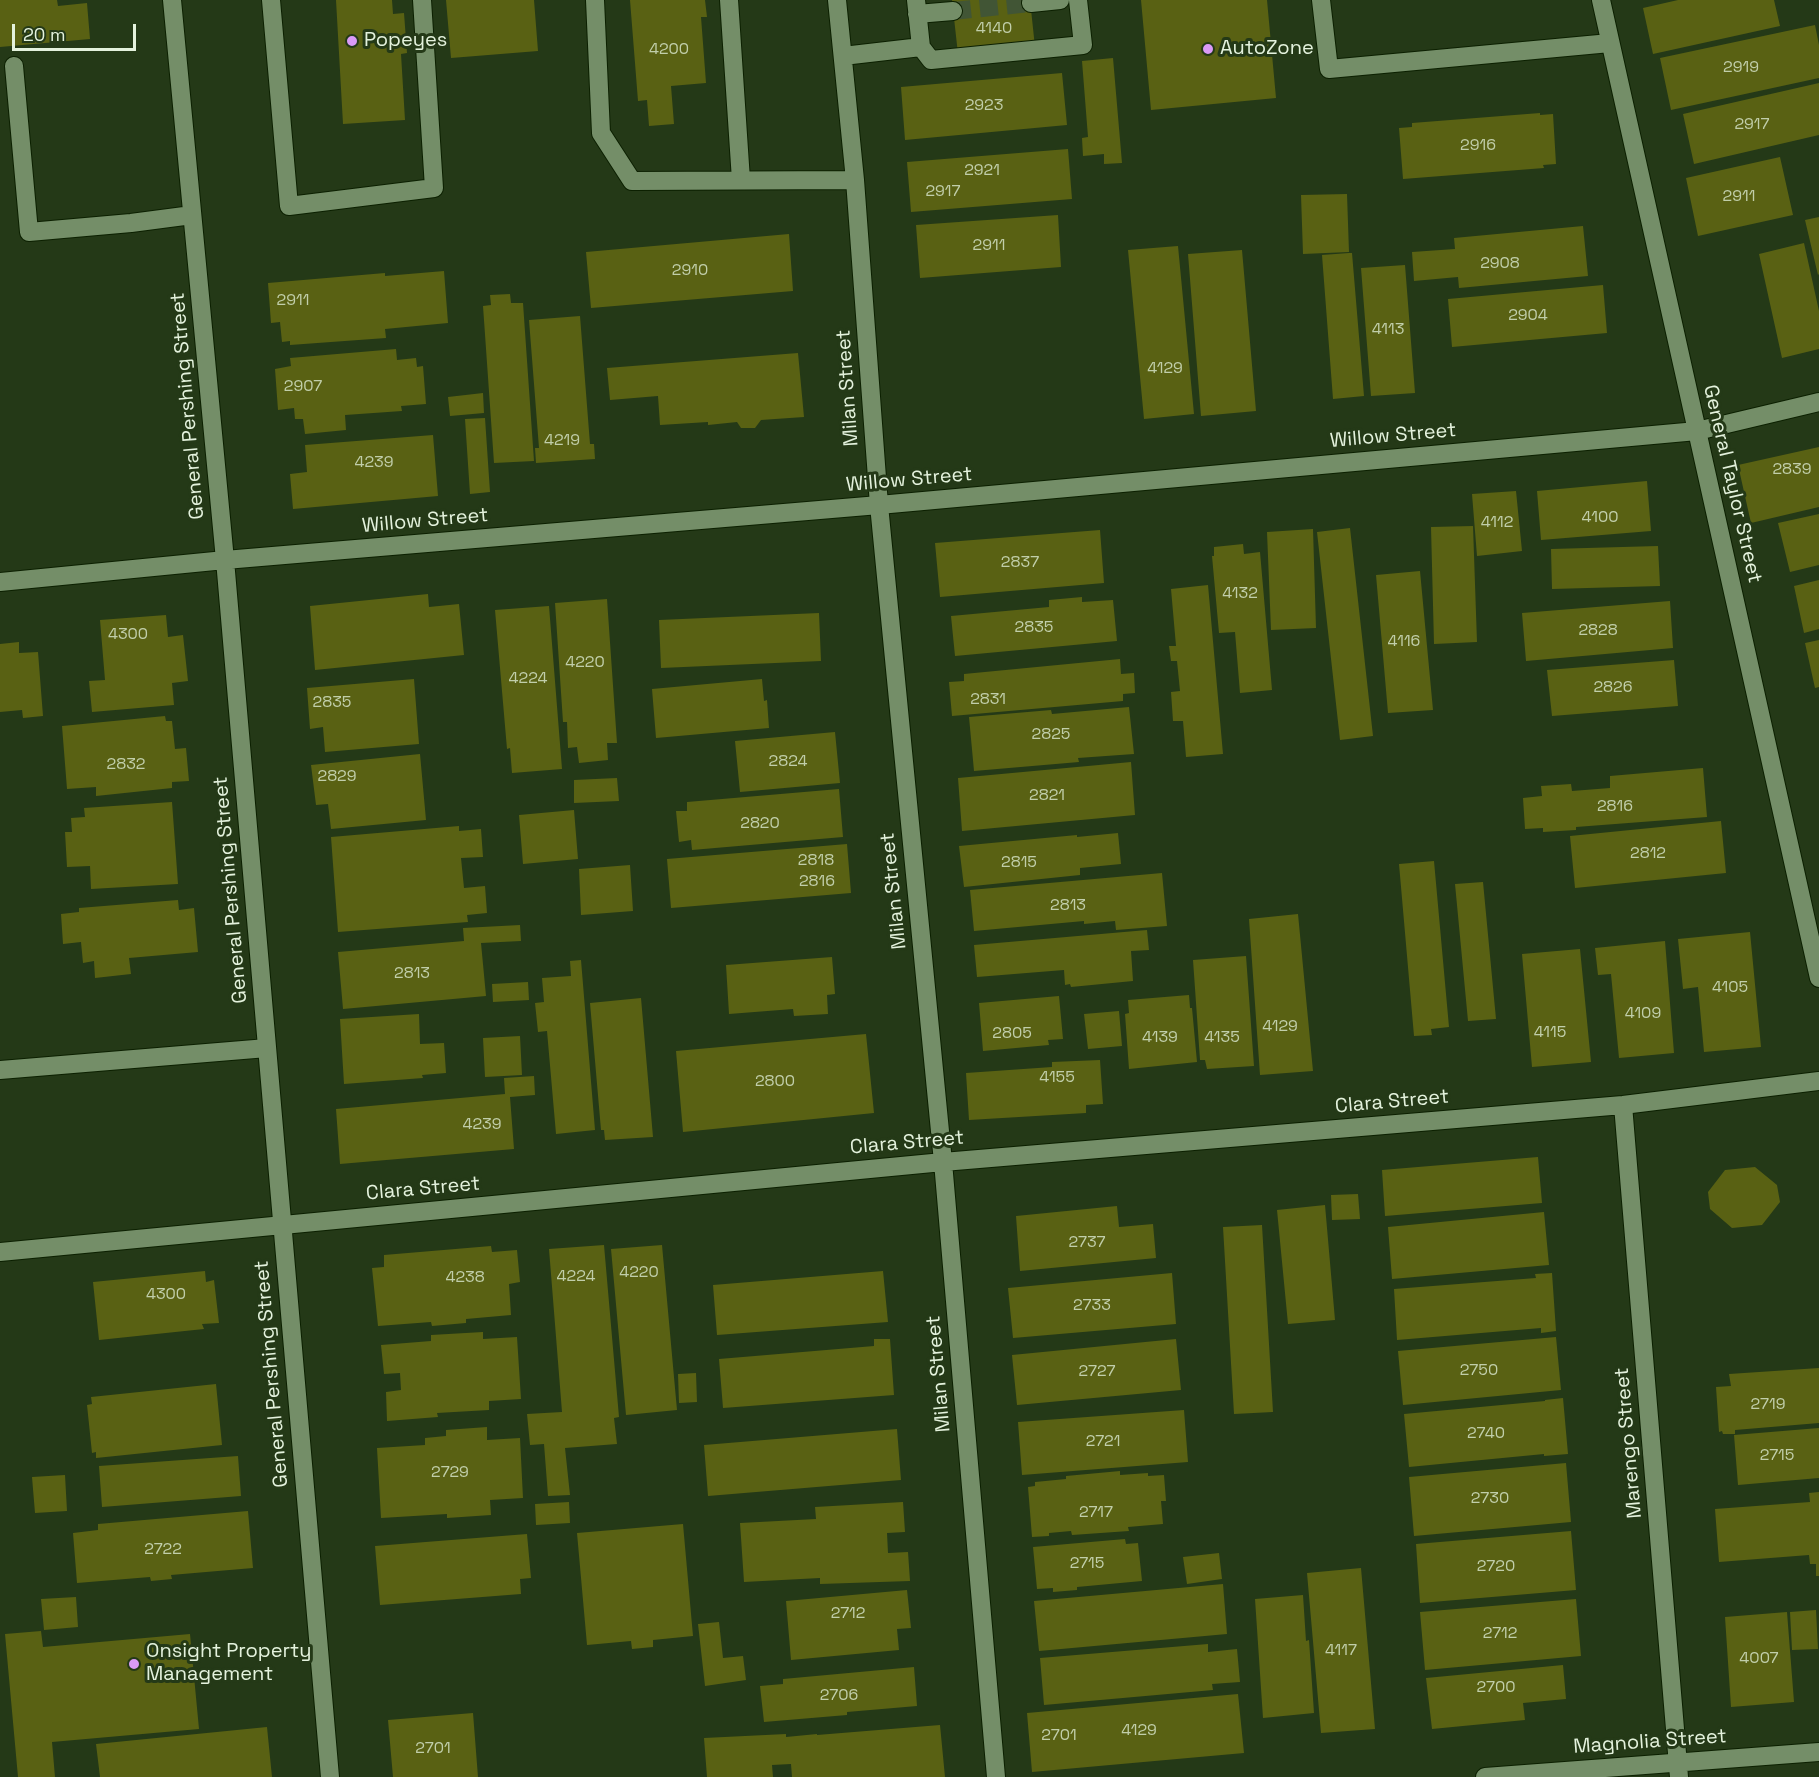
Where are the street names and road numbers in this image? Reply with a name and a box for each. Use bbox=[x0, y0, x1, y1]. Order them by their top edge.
street label: General Pershing Street bbox=[166, 291, 210, 521]
street label: Milan Street bbox=[832, 329, 864, 447]
street label: General Taylor Street bbox=[1698, 383, 1766, 585]
street label: Willow Street bbox=[1329, 419, 1457, 453]
street label: Willow Street bbox=[845, 463, 973, 497]
street label: Willow Street bbox=[361, 504, 489, 538]
street label: General Pershing Street bbox=[209, 775, 253, 1005]
street label: Milan Street bbox=[876, 832, 912, 950]
street label: Clara Street bbox=[1334, 1085, 1450, 1119]
street label: Clara Street bbox=[849, 1126, 965, 1160]
street label: Clara Street bbox=[365, 1172, 481, 1206]
street label: General Pershing Street bbox=[250, 1259, 294, 1489]
street label: Milan Street bbox=[922, 1315, 956, 1433]
street label: Marengo Street bbox=[1610, 1366, 1648, 1520]
street label: Magnolia Street bbox=[1573, 1725, 1727, 1759]

